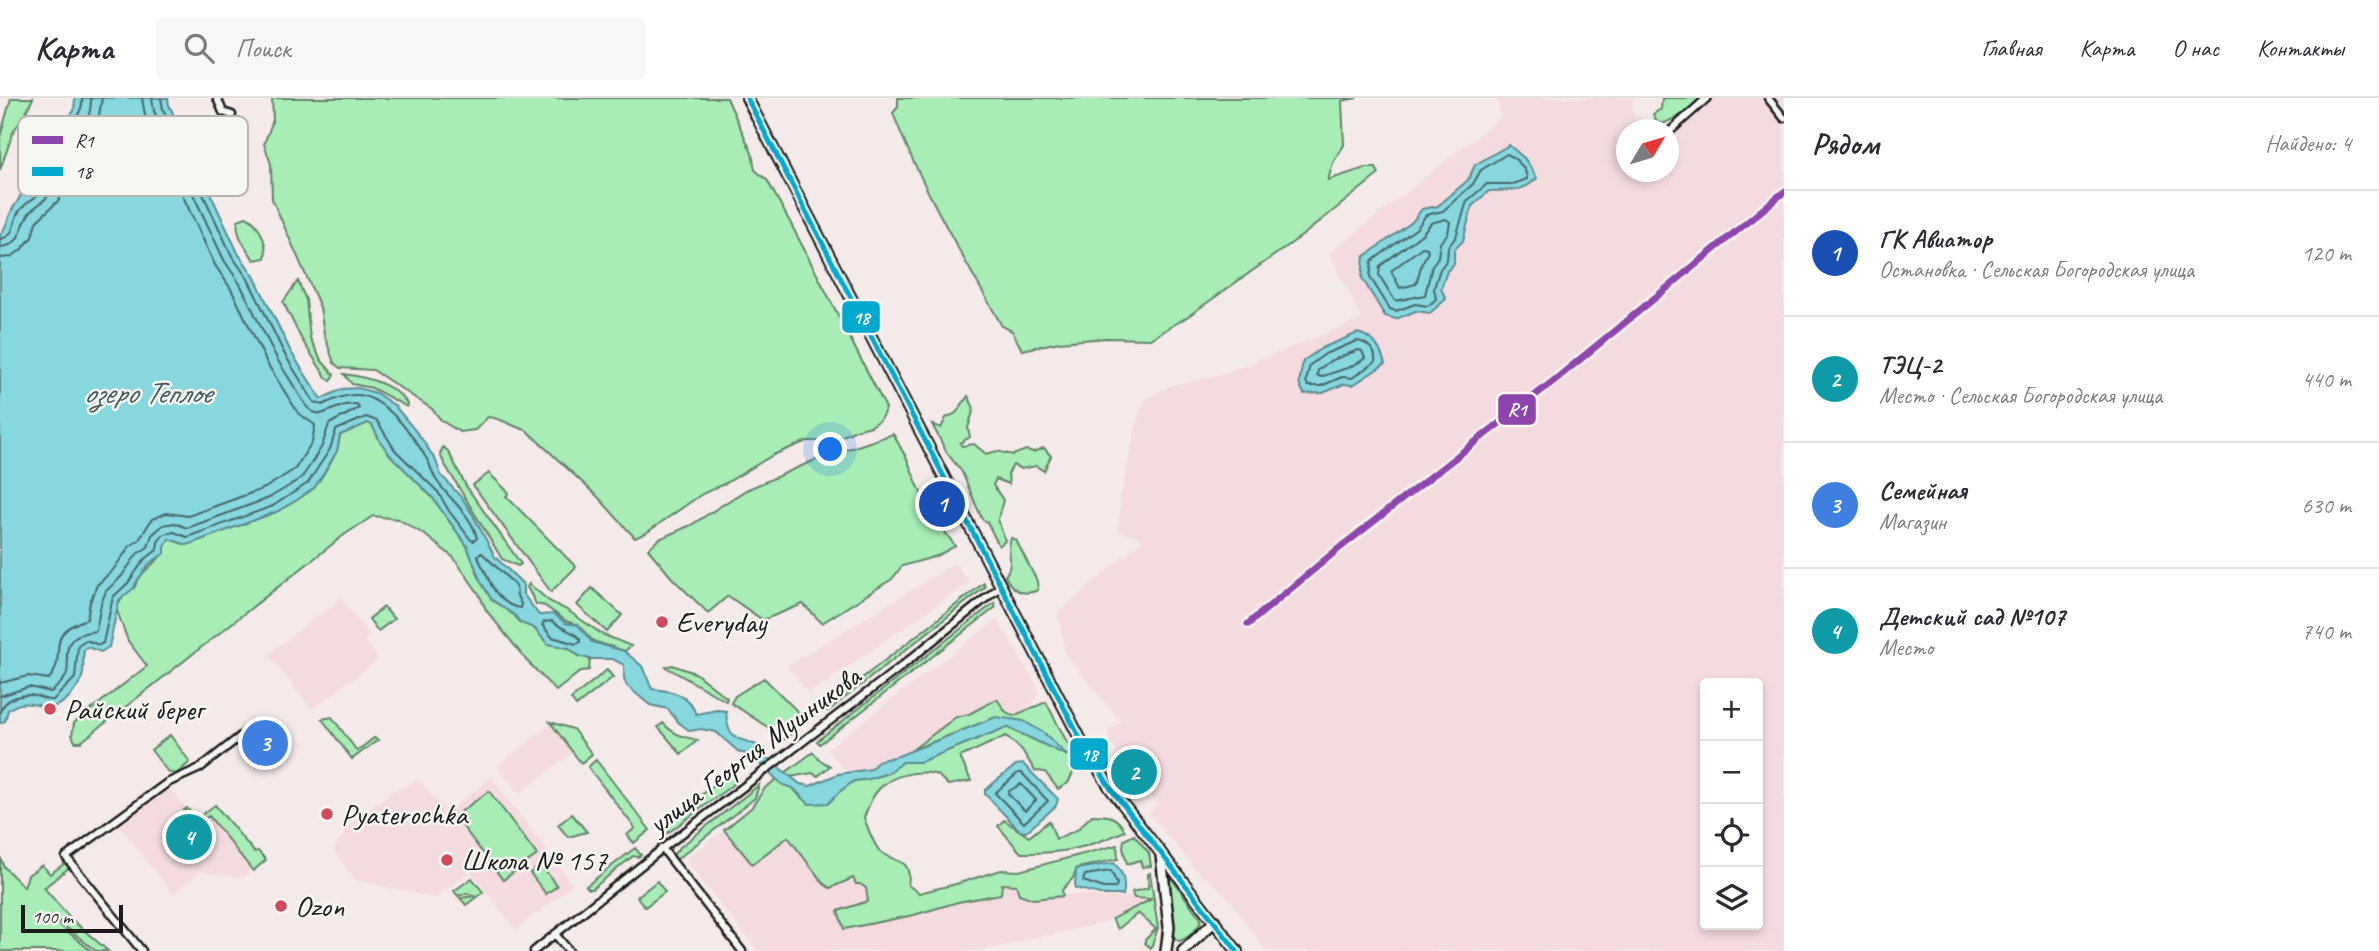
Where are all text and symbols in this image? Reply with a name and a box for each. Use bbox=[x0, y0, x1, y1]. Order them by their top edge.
search box bbox=[156, 17, 646, 80]
text: Карта bbox=[35, 27, 114, 69]
icon: search bbox=[180, 29, 218, 67]
text: Поиск bbox=[236, 32, 290, 65]
text: Главная bbox=[1981, 33, 2042, 63]
text: Карта bbox=[2080, 33, 2134, 63]
text: О нас bbox=[2172, 33, 2219, 63]
text: Контакты bbox=[2257, 33, 2344, 63]
legend bbox=[18, 116, 248, 196]
north arrow bbox=[1616, 119, 1679, 182]
text: Рядом bbox=[1812, 125, 1879, 163]
text: R1 bbox=[75, 129, 95, 153]
text: Найдено: 4 bbox=[2265, 129, 2351, 158]
text: 18 bbox=[75, 160, 95, 184]
text: ГК Авиатор bbox=[1879, 222, 1992, 255]
text: 1 bbox=[1830, 239, 1840, 268]
text: 120 m bbox=[2302, 239, 2351, 268]
text: Остановка · Сельская Богородская улица bbox=[1879, 255, 2194, 284]
line badge: 18 bbox=[841, 300, 881, 334]
text: 18 bbox=[852, 306, 872, 330]
text: ТЭЦ-2 bbox=[1879, 348, 1941, 381]
text: 2 bbox=[1830, 365, 1840, 394]
text: 440 m bbox=[2302, 365, 2351, 394]
water label: озеро Теплое bbox=[83, 372, 215, 413]
text: Место · Сельская Богородская улица bbox=[1879, 381, 2162, 410]
line badge: R1 bbox=[1497, 393, 1537, 426]
text: R1 bbox=[1508, 398, 1529, 422]
your location bbox=[813, 432, 847, 466]
text: Семейная bbox=[1879, 474, 1967, 507]
pin: 1 bbox=[919, 478, 965, 530]
text: 3 bbox=[1830, 491, 1840, 520]
text: 630 m bbox=[2302, 491, 2351, 520]
text: Магазин bbox=[1879, 507, 1946, 536]
text: Детский сад №107 bbox=[1879, 600, 2065, 633]
place label: Everyday bbox=[676, 603, 768, 641]
marker: Everyday bbox=[654, 614, 670, 630]
text: 4 bbox=[1830, 617, 1840, 646]
text: 740 m bbox=[2302, 617, 2351, 646]
text: Место bbox=[1879, 633, 1933, 662]
street label: улица Георгия Мушникова bbox=[638, 656, 870, 844]
map controls bbox=[1700, 678, 1763, 930]
button: + bbox=[1700, 678, 1763, 741]
place label: Райский берег bbox=[64, 690, 207, 728]
marker: Райский берег bbox=[42, 701, 58, 717]
pin: 3 bbox=[242, 717, 288, 769]
line badge: 18 bbox=[1069, 737, 1109, 771]
button: − bbox=[1700, 741, 1763, 804]
text: 18 bbox=[1080, 743, 1100, 767]
pin: 2 bbox=[1111, 746, 1157, 798]
place label: Pyaterochka bbox=[341, 795, 469, 833]
button: locate bbox=[1700, 804, 1763, 867]
marker: Pyaterochka bbox=[319, 806, 335, 822]
pin: 4 bbox=[166, 811, 212, 863]
place label: Школа № 157 bbox=[461, 841, 608, 879]
marker: Школа № 157 bbox=[439, 852, 455, 868]
button: layers bbox=[1700, 867, 1763, 930]
place label: Ozon bbox=[295, 887, 345, 925]
marker: Ozon bbox=[273, 898, 289, 914]
scale bar bbox=[21, 902, 122, 934]
text: 100 m bbox=[32, 905, 73, 929]

